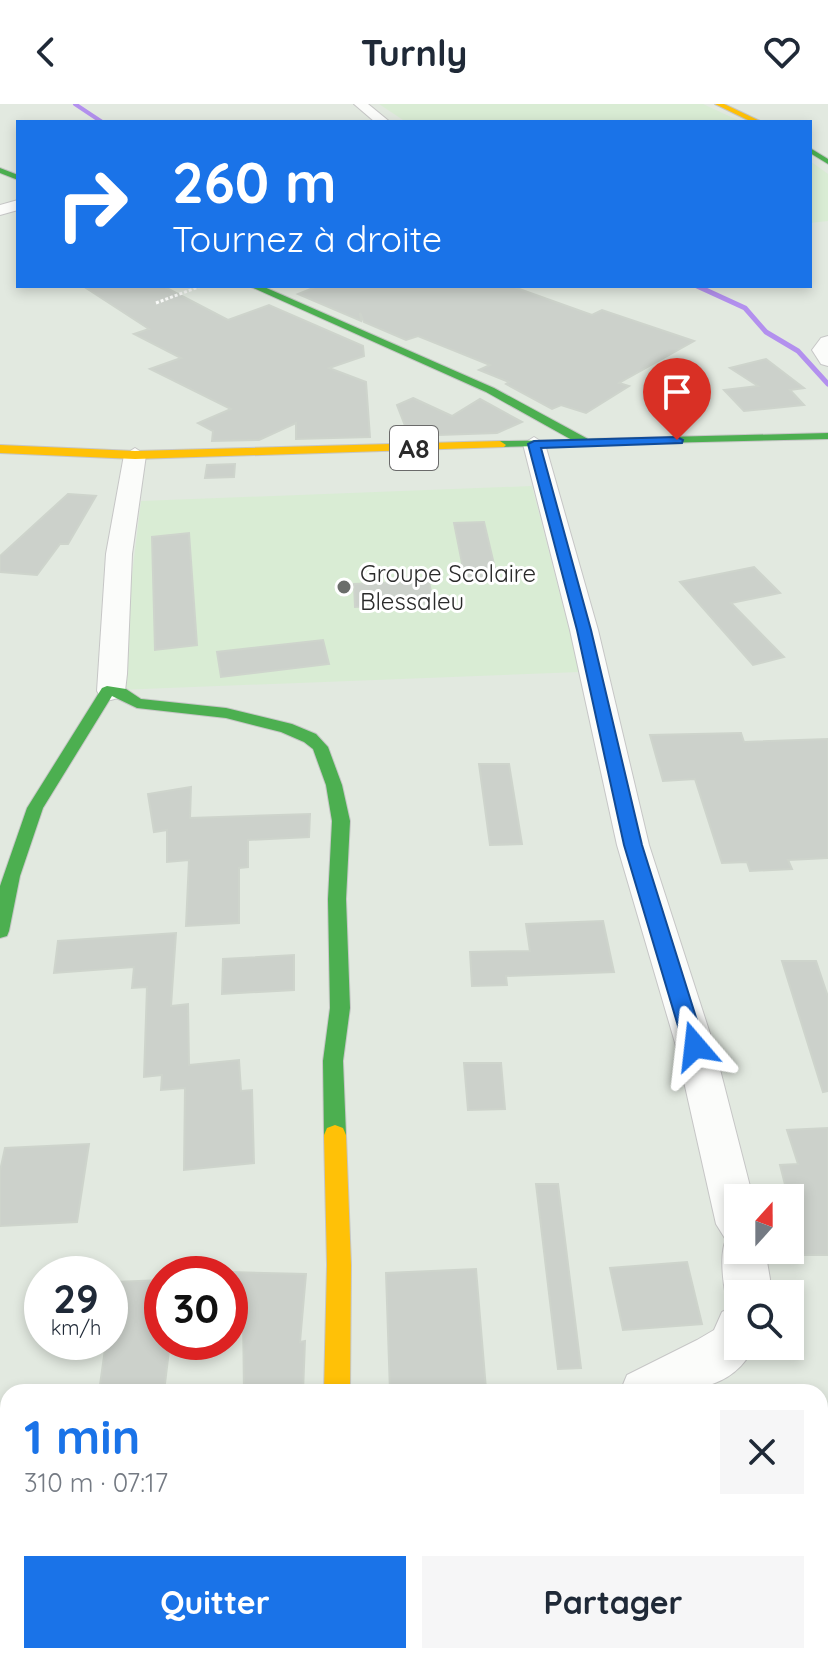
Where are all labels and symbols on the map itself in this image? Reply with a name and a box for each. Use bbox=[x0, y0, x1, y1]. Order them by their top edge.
pin bbox=[643, 358, 711, 440]
road number: A8 bbox=[390, 426, 438, 470]
place label: Groupe Scolaire Blessaleu bbox=[360, 558, 536, 616]
marker: Groupe Scolaire Blessaleu bbox=[335, 578, 353, 596]
position arrow bbox=[653, 1004, 737, 1088]
north arrow bbox=[724, 1184, 804, 1264]
speed limit sign: 30 bbox=[144, 1256, 248, 1360]

